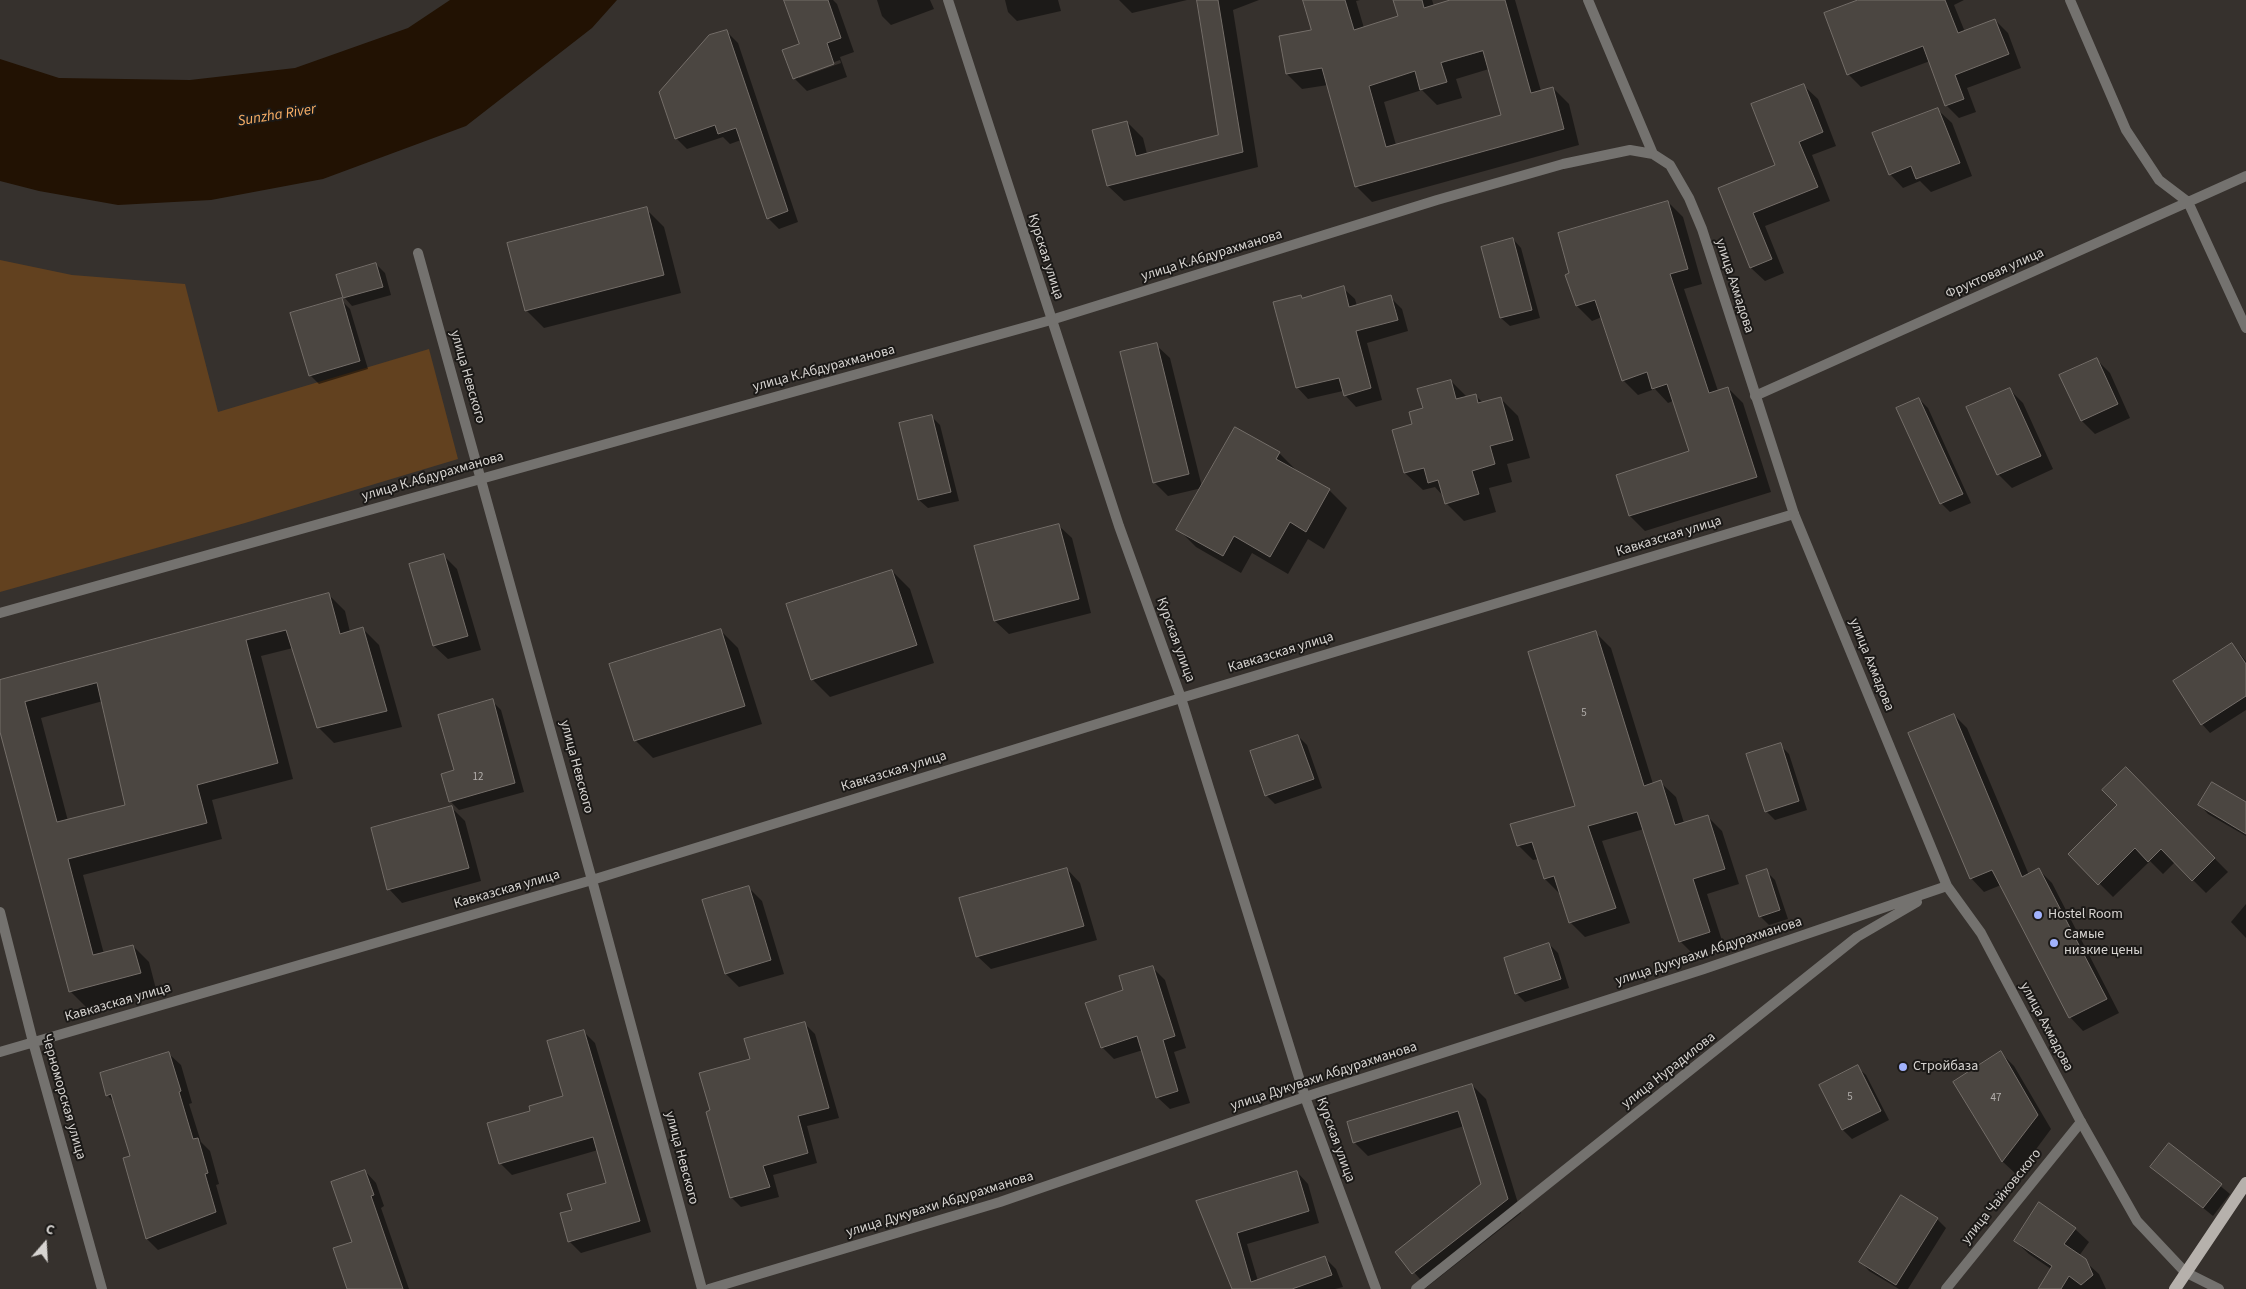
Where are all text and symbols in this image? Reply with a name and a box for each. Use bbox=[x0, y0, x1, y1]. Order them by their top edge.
water label: Sunzha River bbox=[236, 101, 318, 131]
street label: Курская улица bbox=[1023, 212, 1067, 302]
street label: улица К.Абдурахманова bbox=[1139, 227, 1285, 285]
street label: улица Ахмадова bbox=[1711, 237, 1757, 335]
street label: Фруктовая улица bbox=[1943, 245, 2047, 303]
street label: улица Невского bbox=[446, 329, 488, 425]
street label: улица К.Абдурахманова bbox=[751, 342, 897, 396]
street label: улица К.Абдурахманова bbox=[360, 449, 506, 505]
street label: Кавказская улица bbox=[1614, 513, 1724, 561]
street label: Курская улица bbox=[1152, 595, 1198, 685]
street label: улица Ахмадова bbox=[1845, 616, 1897, 714]
street label: Кавказская улица bbox=[1226, 629, 1336, 677]
house number: 5 bbox=[1581, 707, 1587, 721]
street label: улица Невского bbox=[555, 718, 597, 816]
street label: Кавказская улица bbox=[839, 748, 949, 796]
house number: 12 bbox=[473, 771, 483, 785]
street label: Кавказская улица bbox=[452, 867, 562, 913]
place label: Hostel Room bbox=[2048, 907, 2123, 923]
marker: Hostel Room bbox=[2032, 909, 2044, 921]
street label: улица Дукувахи Абдурахманова bbox=[1614, 914, 1804, 990]
place label: Самые низкие цены bbox=[2064, 927, 2143, 960]
marker: Самые низкие цены bbox=[2048, 937, 2060, 949]
street label: Кавказская улица bbox=[63, 980, 173, 1026]
street label: улица Ахмадова bbox=[2015, 980, 2077, 1074]
street label: улица Нурадилова bbox=[1619, 1029, 1719, 1113]
street label: Черноморская улица bbox=[37, 1032, 89, 1162]
street label: улица Дукувахи Абдурахманова bbox=[1229, 1039, 1419, 1115]
place label: Стройбаза bbox=[1913, 1059, 1978, 1075]
marker: Стройбаза bbox=[1897, 1061, 1909, 1073]
house number: 5 bbox=[1847, 1091, 1853, 1105]
house number: 47 bbox=[1991, 1092, 2001, 1106]
street label: Курская улица bbox=[1312, 1095, 1358, 1185]
street label: улица Невского bbox=[660, 1109, 702, 1207]
street label: улица Чайковского bbox=[1958, 1146, 2046, 1248]
street label: улица Дукувахи Абдурахманова bbox=[844, 1168, 1036, 1242]
north arrow bbox=[20, 1219, 70, 1269]
text: С bbox=[43, 1219, 57, 1241]

